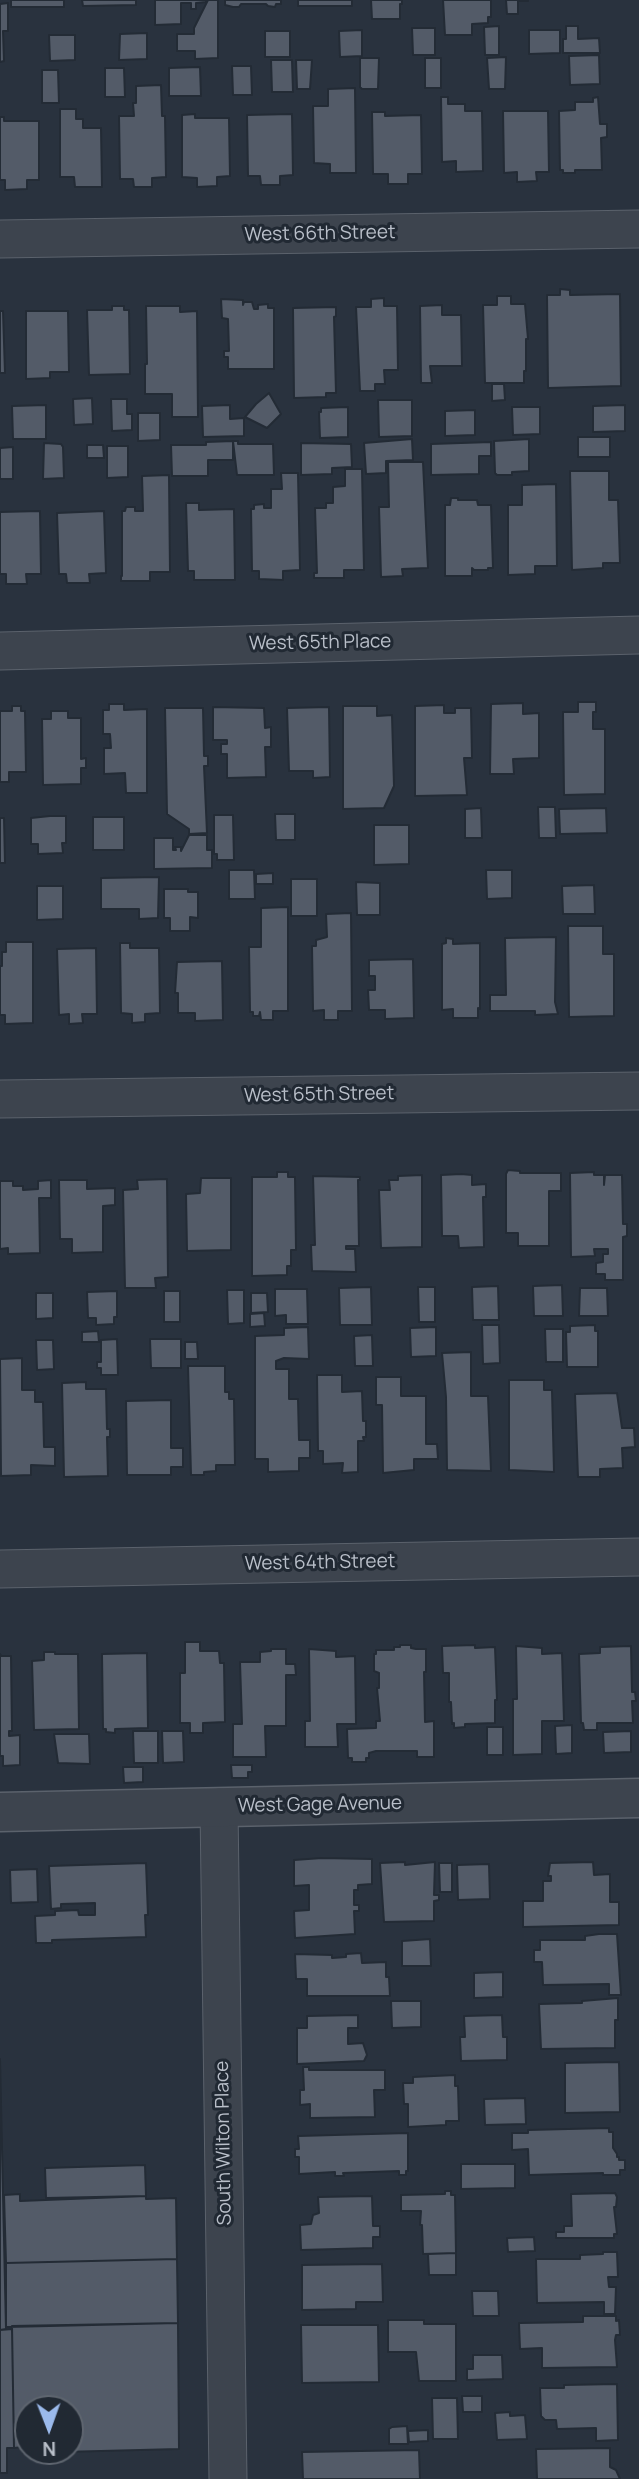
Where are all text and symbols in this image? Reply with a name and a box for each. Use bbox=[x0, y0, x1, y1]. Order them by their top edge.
street label: West 66th Street bbox=[244, 221, 396, 247]
street label: West 65th Place bbox=[249, 630, 391, 656]
street label: West 65th Street bbox=[244, 1082, 394, 1108]
street label: West 64th Street bbox=[245, 1550, 395, 1576]
street label: West Gage Avenue bbox=[238, 1792, 402, 1818]
street label: South Wilton Place bbox=[211, 2061, 237, 2225]
north arrow bbox=[14, 2395, 84, 2465]
text: N bbox=[42, 2436, 56, 2462]

